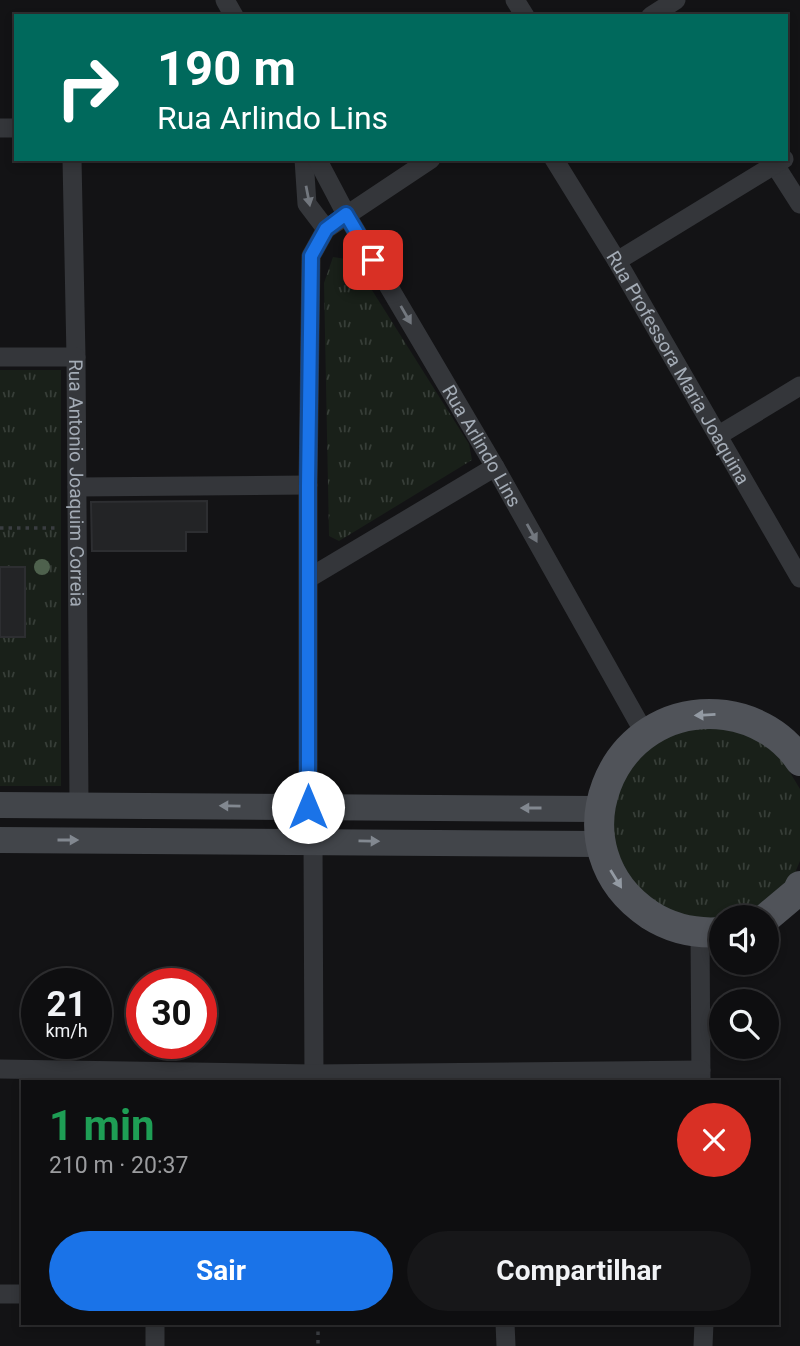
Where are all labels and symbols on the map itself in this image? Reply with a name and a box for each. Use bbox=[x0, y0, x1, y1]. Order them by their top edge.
one-way arrow bbox=[303, 186, 314, 208]
pin bbox=[343, 230, 403, 290]
street label: Rua Professora Maria Joaquina bbox=[602, 247, 755, 489]
one-way arrow bbox=[400, 306, 412, 325]
street label: Rua Antonio Joaquim Correia bbox=[65, 359, 89, 607]
street label: Rua Arlindo Lins bbox=[438, 381, 527, 511]
one-way arrow bbox=[526, 524, 538, 543]
one-way arrow bbox=[693, 709, 715, 720]
position arrow bbox=[271, 770, 345, 844]
one-way arrow bbox=[219, 801, 241, 812]
one-way arrow bbox=[520, 802, 542, 814]
one-way arrow bbox=[57, 834, 79, 846]
one-way arrow bbox=[358, 836, 380, 847]
one-way arrow bbox=[609, 869, 622, 888]
speed limit sign: 30 bbox=[126, 968, 217, 1059]

